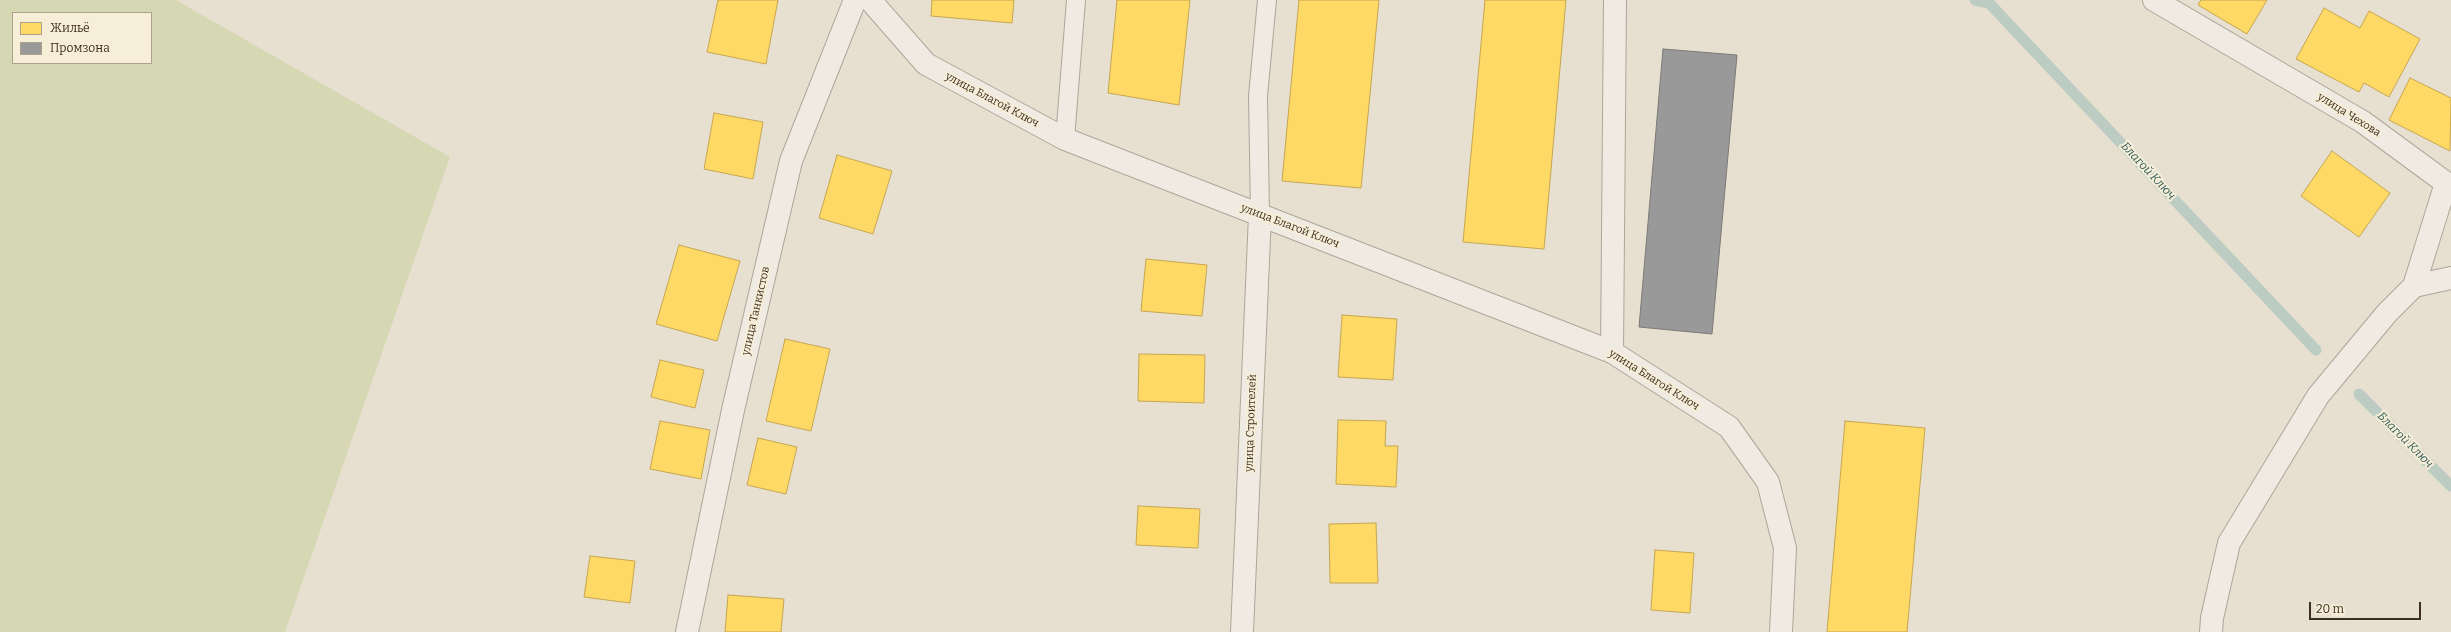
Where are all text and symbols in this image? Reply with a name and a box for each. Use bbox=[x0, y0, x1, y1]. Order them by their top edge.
legend bbox=[12, 12, 152, 64]
text: Жильё bbox=[50, 21, 90, 35]
text: Промзона bbox=[50, 41, 110, 55]
street label: улица Благой Ключ bbox=[943, 70, 1041, 130]
street label: улица Чехова bbox=[2315, 90, 2383, 140]
water label: Благой Ключ bbox=[2118, 139, 2178, 203]
street label: улица Благой Ключ bbox=[1239, 201, 1341, 251]
street label: улица Танкистов bbox=[739, 265, 773, 357]
street label: улица Благой Ключ bbox=[1606, 347, 1702, 413]
street label: улица Строителей bbox=[1243, 374, 1259, 472]
water label: Благой Ключ bbox=[2374, 409, 2436, 471]
scale bar bbox=[2311, 594, 2423, 620]
text: 20 m bbox=[2316, 602, 2344, 616]

